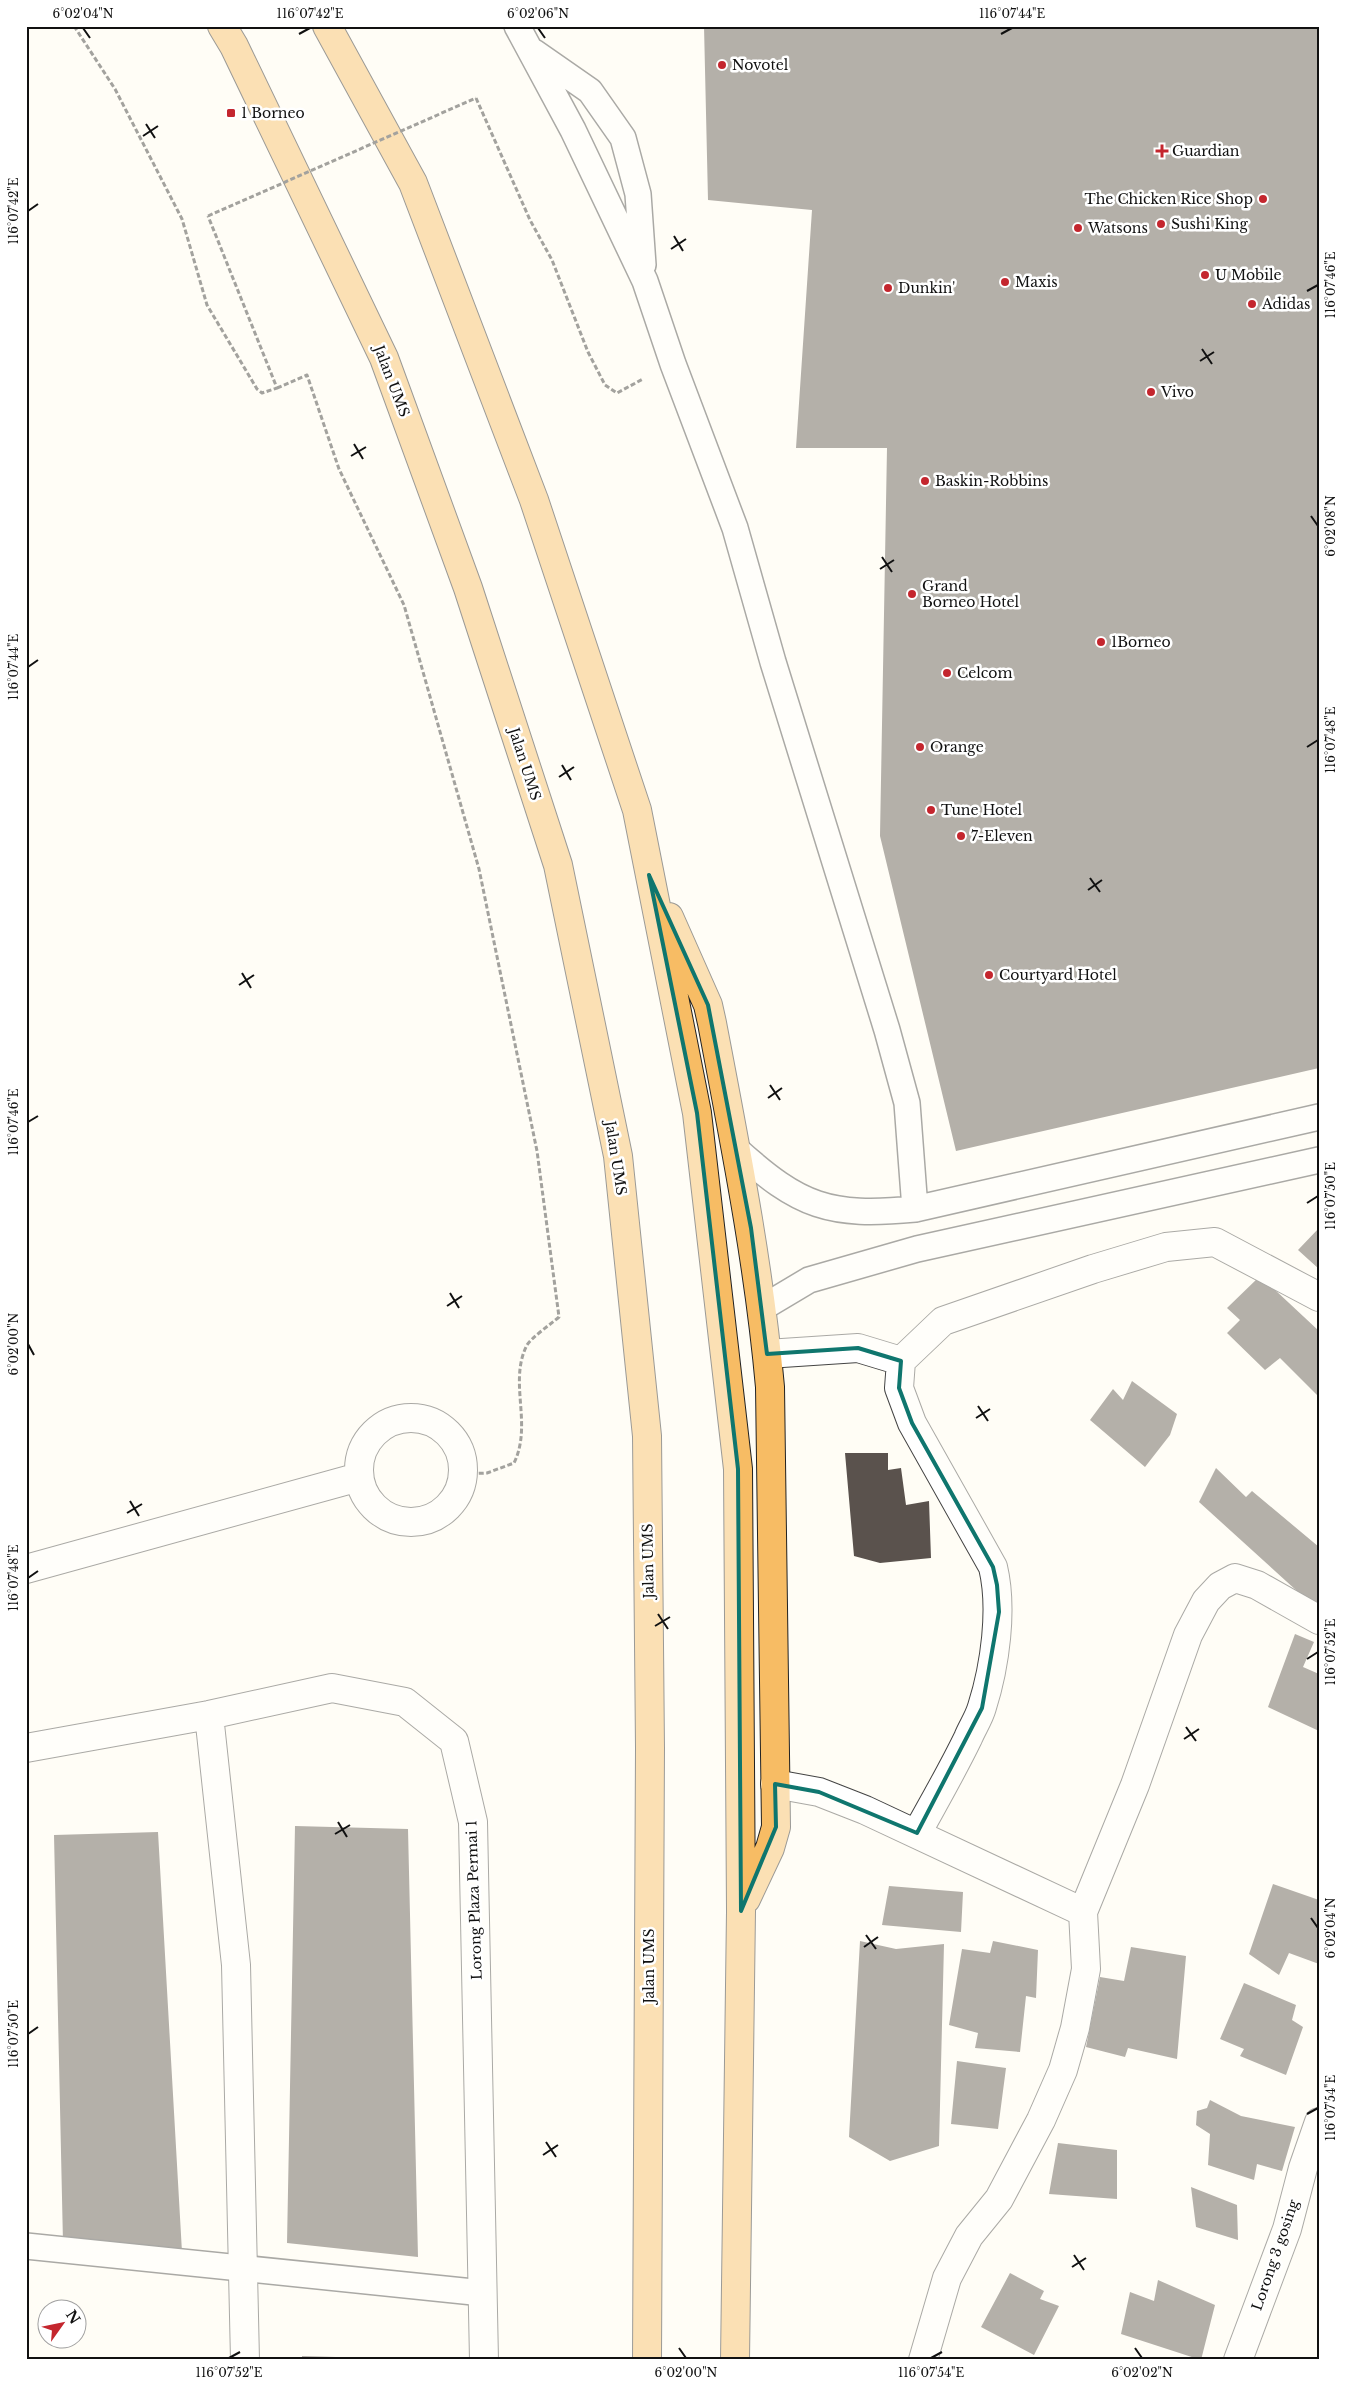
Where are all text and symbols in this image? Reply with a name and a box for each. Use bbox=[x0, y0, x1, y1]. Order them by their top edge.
text: 6°02'04"N bbox=[52, 6, 114, 21]
text: 116°07'42"E bbox=[277, 6, 344, 21]
text: 6°02'06"N bbox=[507, 6, 569, 21]
text: 116°07'44"E bbox=[979, 6, 1045, 21]
place label: Novotel bbox=[732, 56, 789, 74]
marker: Novotel bbox=[716, 59, 728, 71]
place label: 1 Borneo bbox=[241, 104, 305, 122]
marker: 1 Borneo bbox=[225, 107, 237, 119]
place label: Guardian bbox=[1172, 142, 1240, 160]
marker: Guardian bbox=[1156, 145, 1168, 157]
text: 116°07'42"E bbox=[6, 177, 21, 244]
place label: The Chicken Rice Shop bbox=[1084, 190, 1253, 208]
marker: The Chicken Rice Shop bbox=[1257, 193, 1269, 205]
place label: Sushi King bbox=[1171, 215, 1249, 233]
marker: Sushi King bbox=[1155, 218, 1167, 230]
place label: Watsons bbox=[1087, 219, 1148, 237]
marker: Watsons bbox=[1072, 222, 1084, 234]
text: 116°07'46"E bbox=[1323, 251, 1338, 319]
place label: U Mobile bbox=[1215, 266, 1282, 284]
marker: U Mobile bbox=[1199, 269, 1211, 281]
place label: Maxis bbox=[1015, 273, 1058, 291]
marker: Maxis bbox=[999, 276, 1011, 288]
place label: Dunkin' bbox=[898, 279, 955, 297]
marker: Dunkin' bbox=[882, 282, 894, 294]
place label: Adidas bbox=[1261, 295, 1310, 313]
marker: Adidas bbox=[1246, 298, 1258, 310]
street label: Jalan UMS bbox=[369, 341, 414, 419]
place label: Vivo bbox=[1160, 383, 1194, 401]
marker: Vivo bbox=[1145, 386, 1157, 398]
place label: Baskin-Robbins bbox=[935, 472, 1048, 490]
marker: Baskin-Robbins bbox=[919, 475, 931, 487]
text: 6°02'08"N bbox=[1323, 495, 1338, 557]
place label: Grand Borneo Hotel bbox=[922, 577, 1019, 611]
marker: Grand Borneo Hotel bbox=[906, 588, 918, 600]
place label: 1Borneo bbox=[1111, 633, 1171, 651]
text: 116°07'44"E bbox=[6, 634, 21, 700]
marker: 1Borneo bbox=[1095, 636, 1107, 648]
place label: Celcom bbox=[957, 664, 1012, 682]
marker: Celcom bbox=[941, 667, 953, 679]
text: 116°07'48"E bbox=[1323, 706, 1338, 773]
street label: Jalan UMS bbox=[504, 724, 545, 803]
place label: Orange bbox=[930, 738, 984, 756]
marker: Orange bbox=[914, 741, 926, 753]
place label: Tune Hotel bbox=[941, 801, 1023, 819]
marker: Tune Hotel bbox=[925, 804, 937, 816]
place label: 7-Eleven bbox=[971, 827, 1033, 845]
marker: 7-Eleven bbox=[955, 830, 967, 842]
place label: Courtyard Hotel bbox=[999, 966, 1117, 984]
marker: Courtyard Hotel bbox=[983, 969, 995, 981]
text: 116°07'46"E bbox=[6, 1088, 21, 1156]
street label: Jalan UMS bbox=[601, 1118, 631, 1197]
text: 116°07'50"E bbox=[1323, 1162, 1338, 1230]
text: 6°02'00"N bbox=[6, 1312, 21, 1375]
street label: Jalan UMS bbox=[638, 1523, 658, 1601]
text: 116°07'48"E bbox=[6, 1544, 21, 1611]
text: 116°07'52"E bbox=[1323, 1618, 1338, 1685]
street label: Lorong Plaza Permai 1 bbox=[462, 1820, 486, 1980]
text: 6°02'04"N bbox=[1323, 1897, 1338, 1959]
street label: Jalan UMS bbox=[640, 1928, 658, 2006]
text: 116°07'50"E bbox=[6, 2000, 21, 2068]
text: 116°07'54"E bbox=[1323, 2075, 1338, 2141]
street label: Lorong 3 gosing bbox=[1248, 2197, 1303, 2313]
north arrow bbox=[38, 2298, 88, 2348]
text: N bbox=[62, 2306, 84, 2327]
text: 116°07'52"E bbox=[196, 2365, 263, 2380]
text: 6°02'00"N bbox=[655, 2365, 718, 2380]
text: 116°07'54"E bbox=[898, 2365, 964, 2380]
text: 6°02'02"N bbox=[1111, 2365, 1173, 2380]

